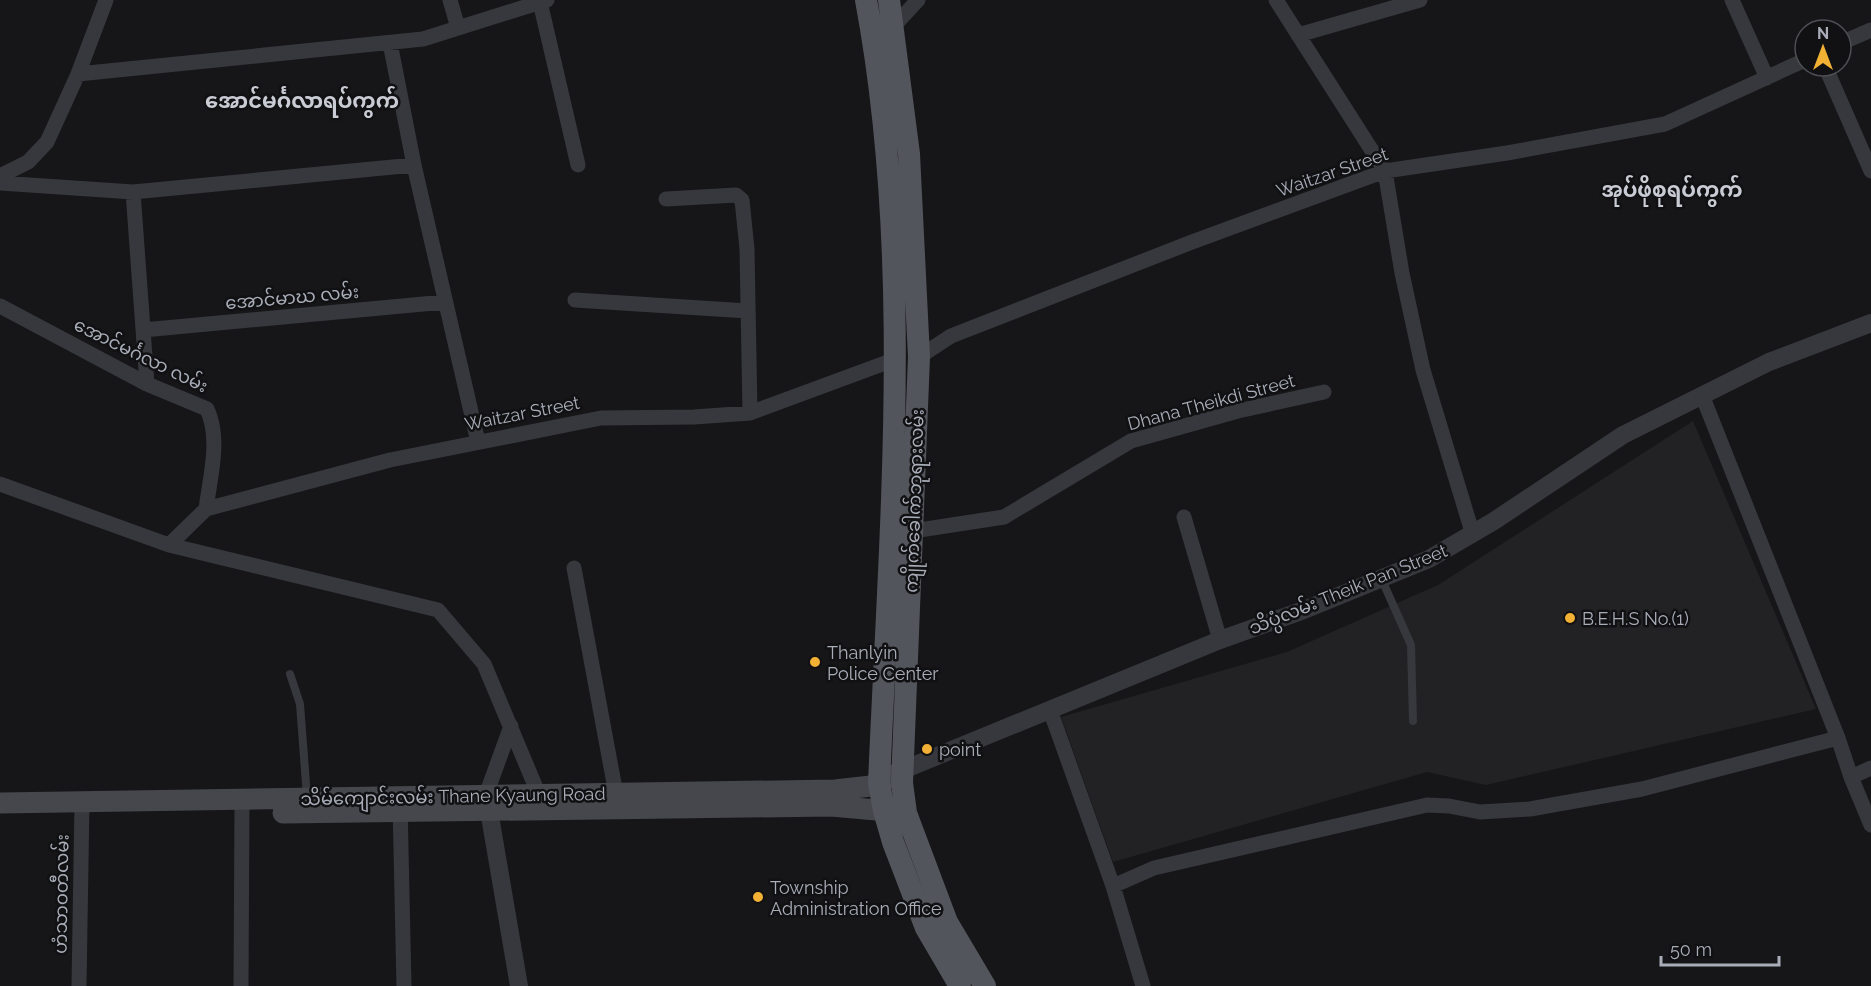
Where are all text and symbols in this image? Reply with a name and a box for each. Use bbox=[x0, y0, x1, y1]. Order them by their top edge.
north arrow bbox=[1793, 18, 1853, 78]
text: N bbox=[1817, 24, 1829, 43]
district label: အောင်မင်္ဂလာရပ်ကွက် bbox=[205, 85, 399, 118]
street label: Waitzar Street bbox=[1273, 143, 1391, 201]
district label: အုပ်ဖိုစုရပ်ကွက် bbox=[1601, 174, 1743, 207]
street label: အောင်မာဃ လမ်း bbox=[224, 279, 360, 313]
street label: အောင်မင်္ဂလာ လမ်း bbox=[71, 312, 212, 396]
street label: Dhana Theikdi Street bbox=[1125, 370, 1297, 434]
street label: Waitzar Street bbox=[463, 392, 581, 434]
street label: ကျိုက်ခေါက်ဘုရားလမ်း bbox=[897, 409, 933, 593]
street label: သိပ္ပံလမ်း Theik Pan Street bbox=[1245, 537, 1452, 643]
place label: B.E.H.S No.(1) bbox=[1582, 608, 1689, 629]
marker: B.E.H.S No.(1) bbox=[1563, 611, 1577, 625]
place label: Thanlyin Police Center bbox=[827, 642, 939, 684]
marker: Thanlyin Police Center bbox=[808, 655, 822, 669]
place label: point bbox=[939, 739, 981, 760]
marker: point bbox=[920, 742, 934, 756]
street label: သိမ်ကျောင်းလမ်း Thane Kyaung Road bbox=[300, 780, 606, 814]
street label: ဟံသာဝတီလမ်း bbox=[46, 834, 73, 954]
place label: Township Administration Office bbox=[770, 877, 942, 919]
marker: Township Administration Office bbox=[751, 890, 765, 904]
scale bar bbox=[1661, 929, 1780, 967]
text: 50 m bbox=[1670, 939, 1712, 960]

